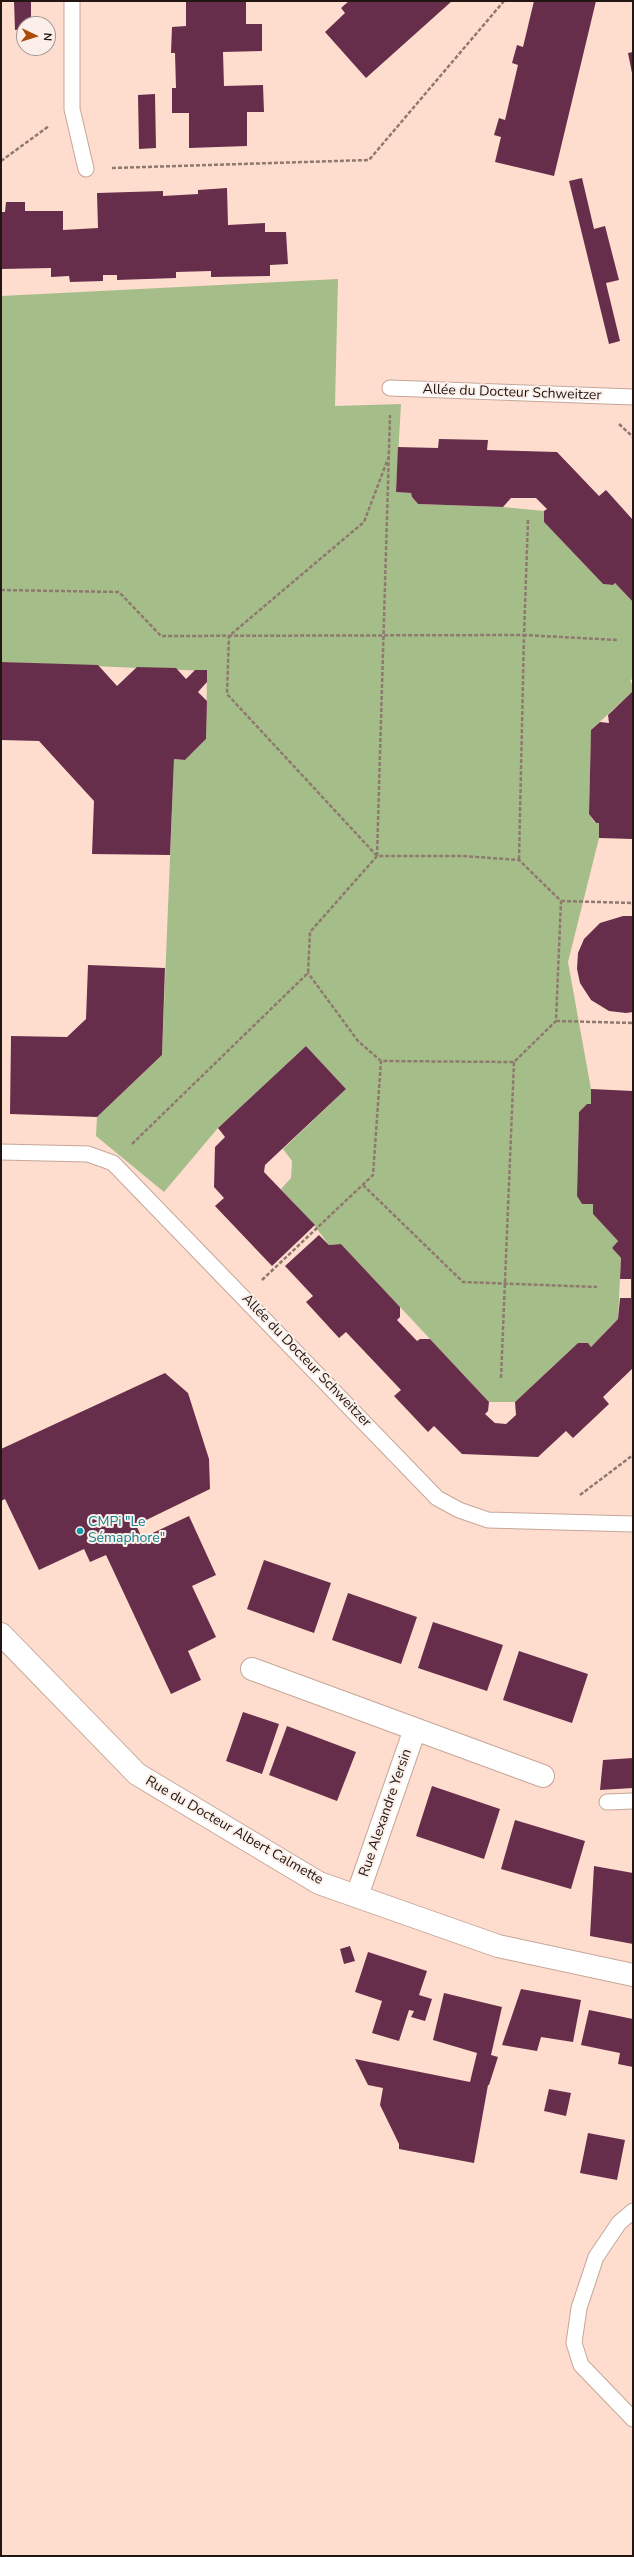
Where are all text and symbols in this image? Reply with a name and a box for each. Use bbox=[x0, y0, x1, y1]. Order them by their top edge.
north arrow bbox=[16, 16, 56, 56]
text: N bbox=[40, 32, 55, 41]
street label: Allée du Docteur Schweitzer bbox=[422, 381, 602, 405]
street label: Allée du Docteur Schweitzer bbox=[238, 1291, 374, 1431]
place label: CMPi "Le Sémaphore" bbox=[88, 1515, 165, 1548]
marker: CMPi "Le Sémaphore" bbox=[75, 1526, 85, 1536]
street label: Rue Alexandre Yersin bbox=[356, 1747, 416, 1879]
street label: Rue du Docteur Albert Calmette bbox=[142, 1773, 326, 1889]

